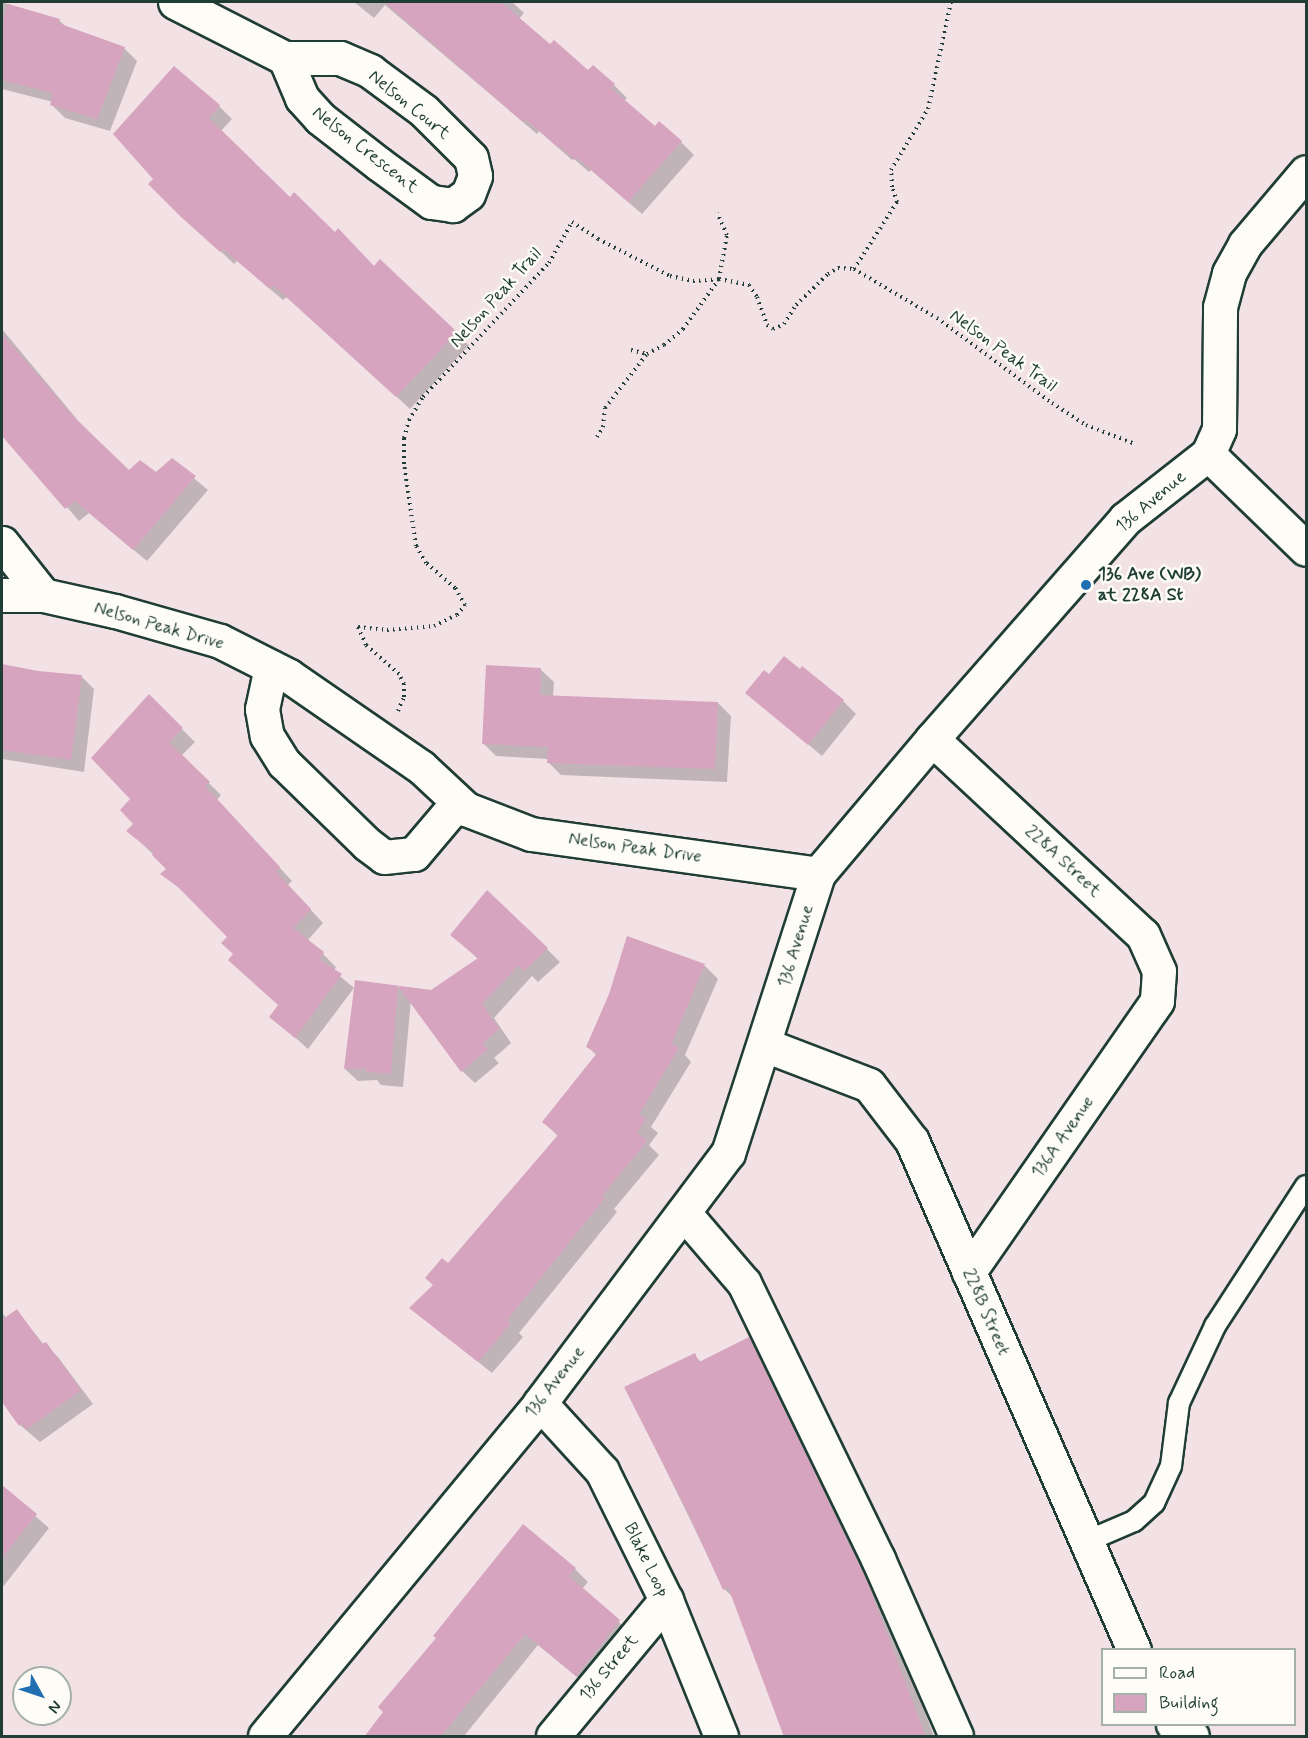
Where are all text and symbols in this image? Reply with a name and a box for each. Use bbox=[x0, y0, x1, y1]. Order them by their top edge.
street label: Nelson Court bbox=[365, 66, 453, 144]
street label: Nelson Crescent bbox=[310, 104, 420, 196]
street label: Nelson Peak Trail bbox=[445, 243, 547, 353]
street label: Nelson Peak Trail bbox=[945, 305, 1061, 397]
street label: 136 Avenue bbox=[1111, 466, 1191, 538]
place label: 136 Ave (WB) at 228A St bbox=[1098, 564, 1201, 606]
marker: 136 Ave (WB) at 228A St bbox=[1079, 578, 1093, 592]
street label: Nelson Peak Drive bbox=[91, 597, 227, 655]
street label: 228A Street bbox=[1020, 820, 1106, 902]
street label: Nelson Peak Drive bbox=[567, 828, 703, 868]
street label: 136 Avenue bbox=[773, 902, 819, 990]
street label: 136A Avenue bbox=[1026, 1091, 1100, 1183]
street label: 228B Street bbox=[957, 1264, 1015, 1360]
street label: 136 Avenue bbox=[520, 1342, 590, 1422]
street label: Blake Loop bbox=[619, 1519, 673, 1601]
street label: 136 Street bbox=[575, 1630, 643, 1706]
legend bbox=[1101, 1648, 1296, 1726]
text: Road bbox=[1159, 1661, 1195, 1685]
north arrow bbox=[12, 1666, 72, 1726]
text: Building bbox=[1159, 1691, 1219, 1715]
text: N bbox=[43, 1696, 66, 1717]

